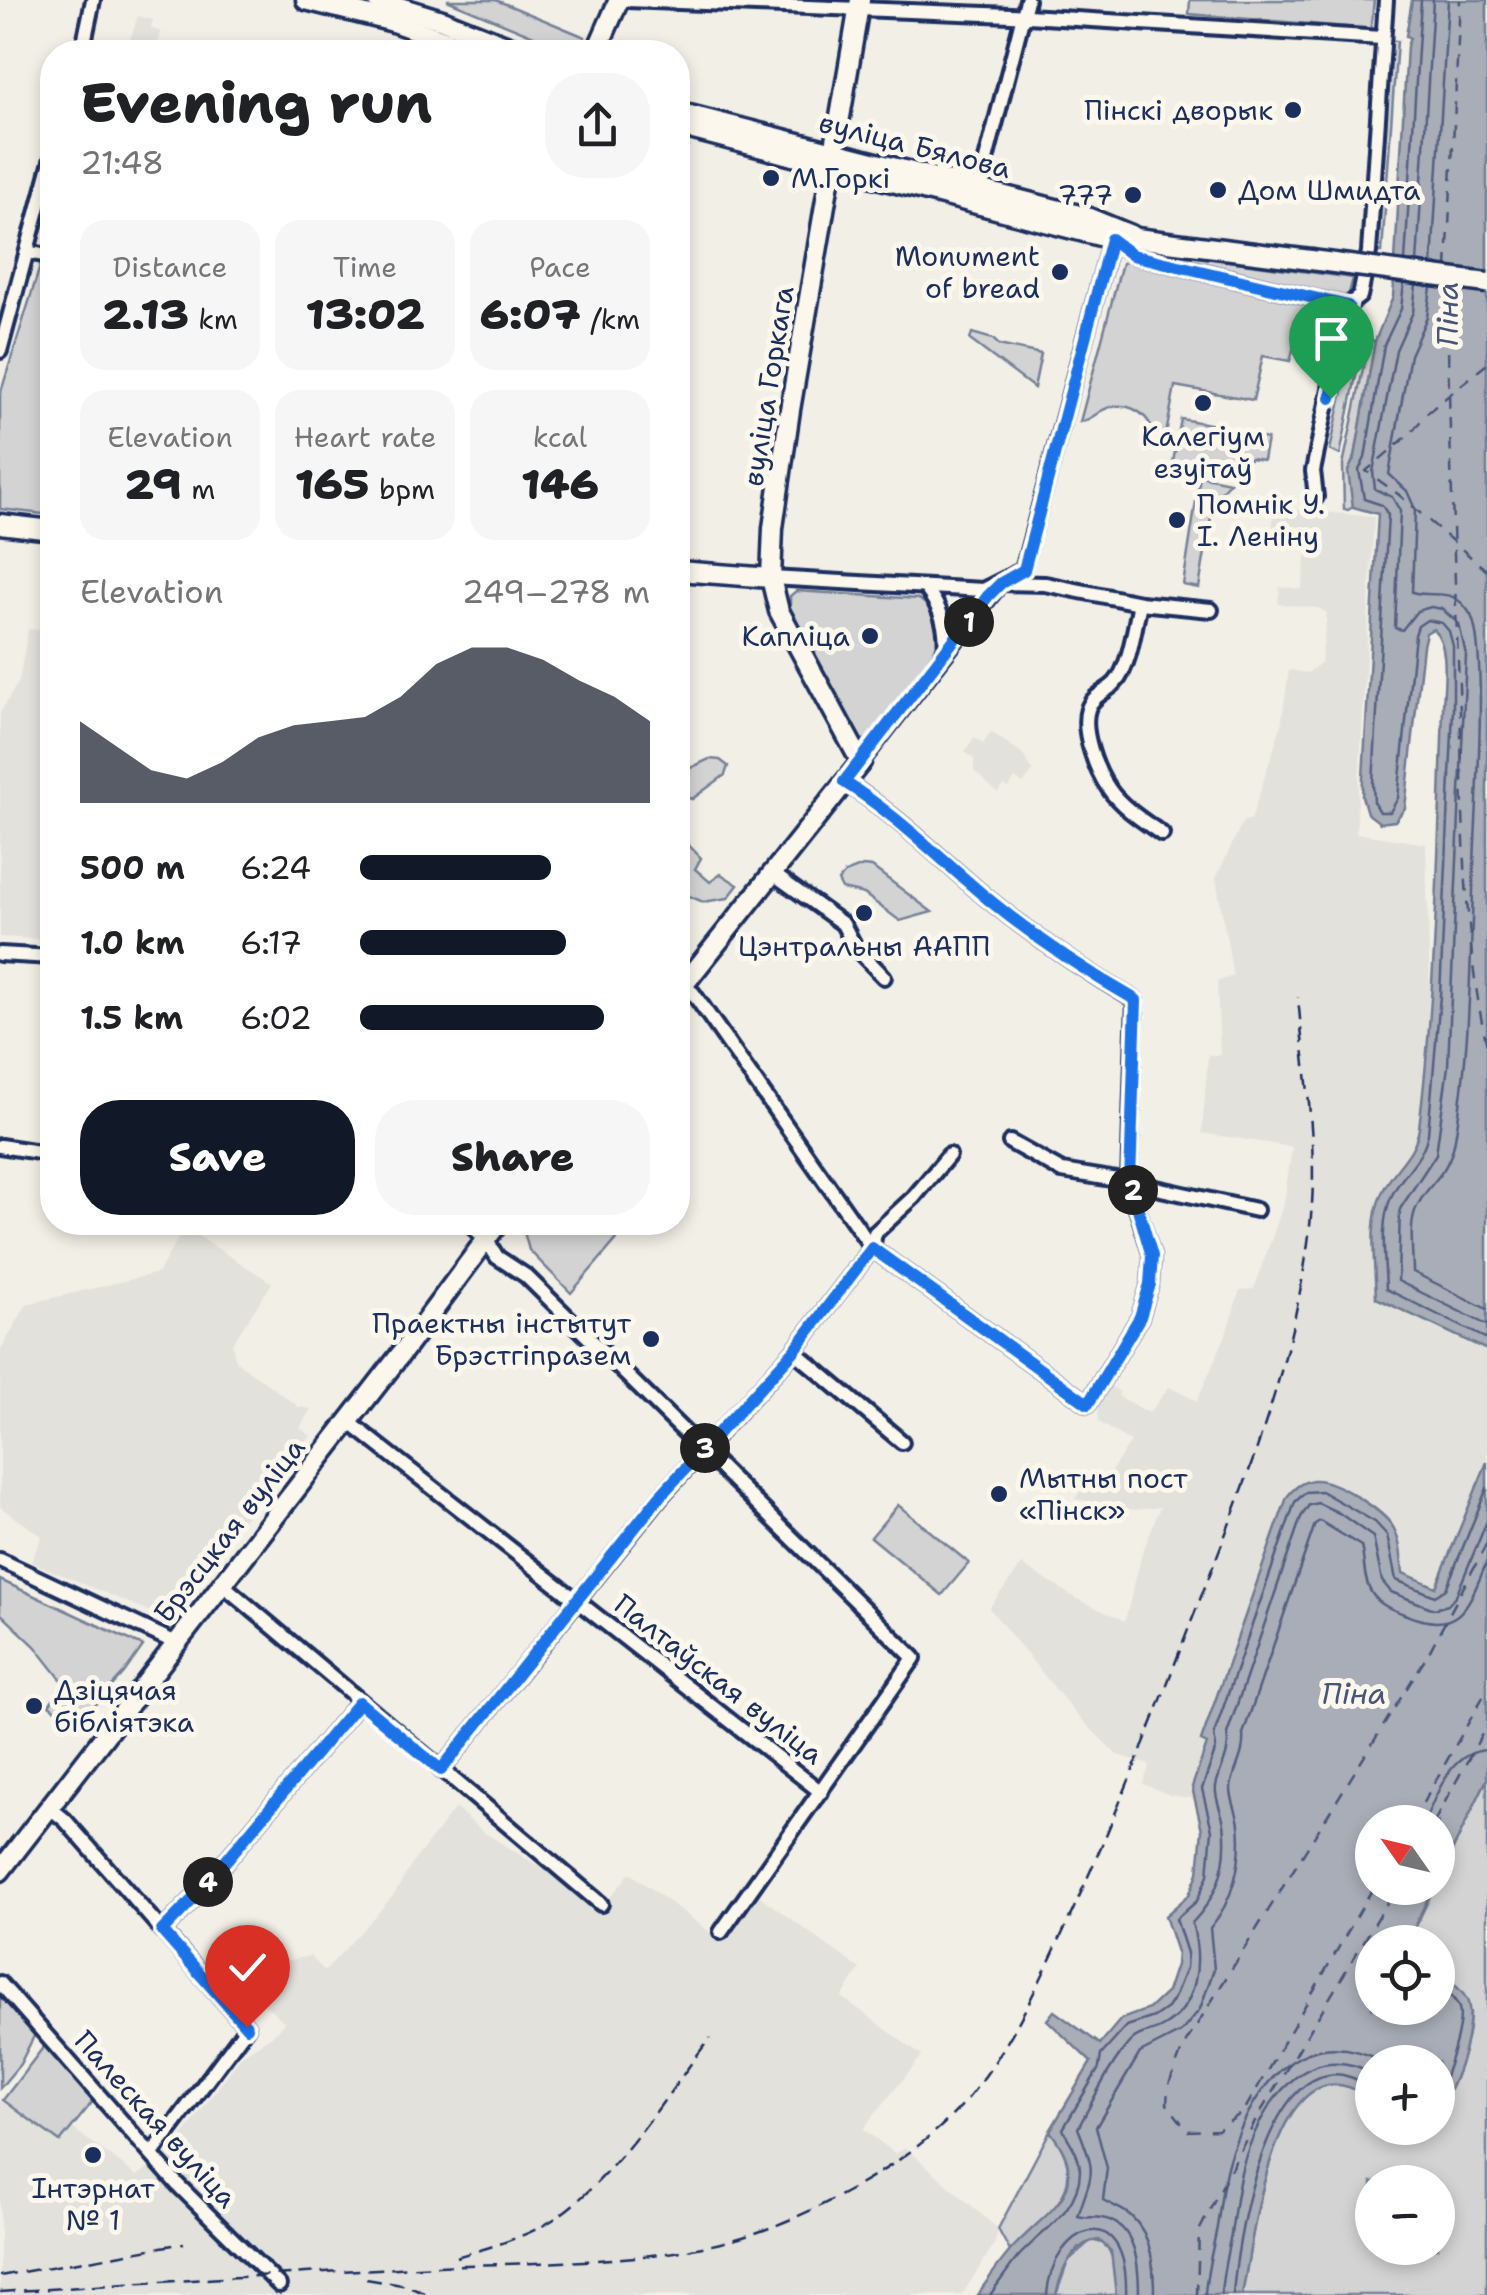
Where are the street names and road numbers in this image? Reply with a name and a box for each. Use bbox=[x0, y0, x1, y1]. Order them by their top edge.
street label: вуліца Бялова bbox=[815, 103, 1015, 187]
street label: вуліца Горкага bbox=[733, 283, 803, 489]
street label: Брэсцкая вуліца bbox=[145, 1430, 313, 1630]
street label: Палтаўская вуліца bbox=[606, 1585, 832, 1773]
street label: Палеская вуліца bbox=[66, 2022, 246, 2216]

